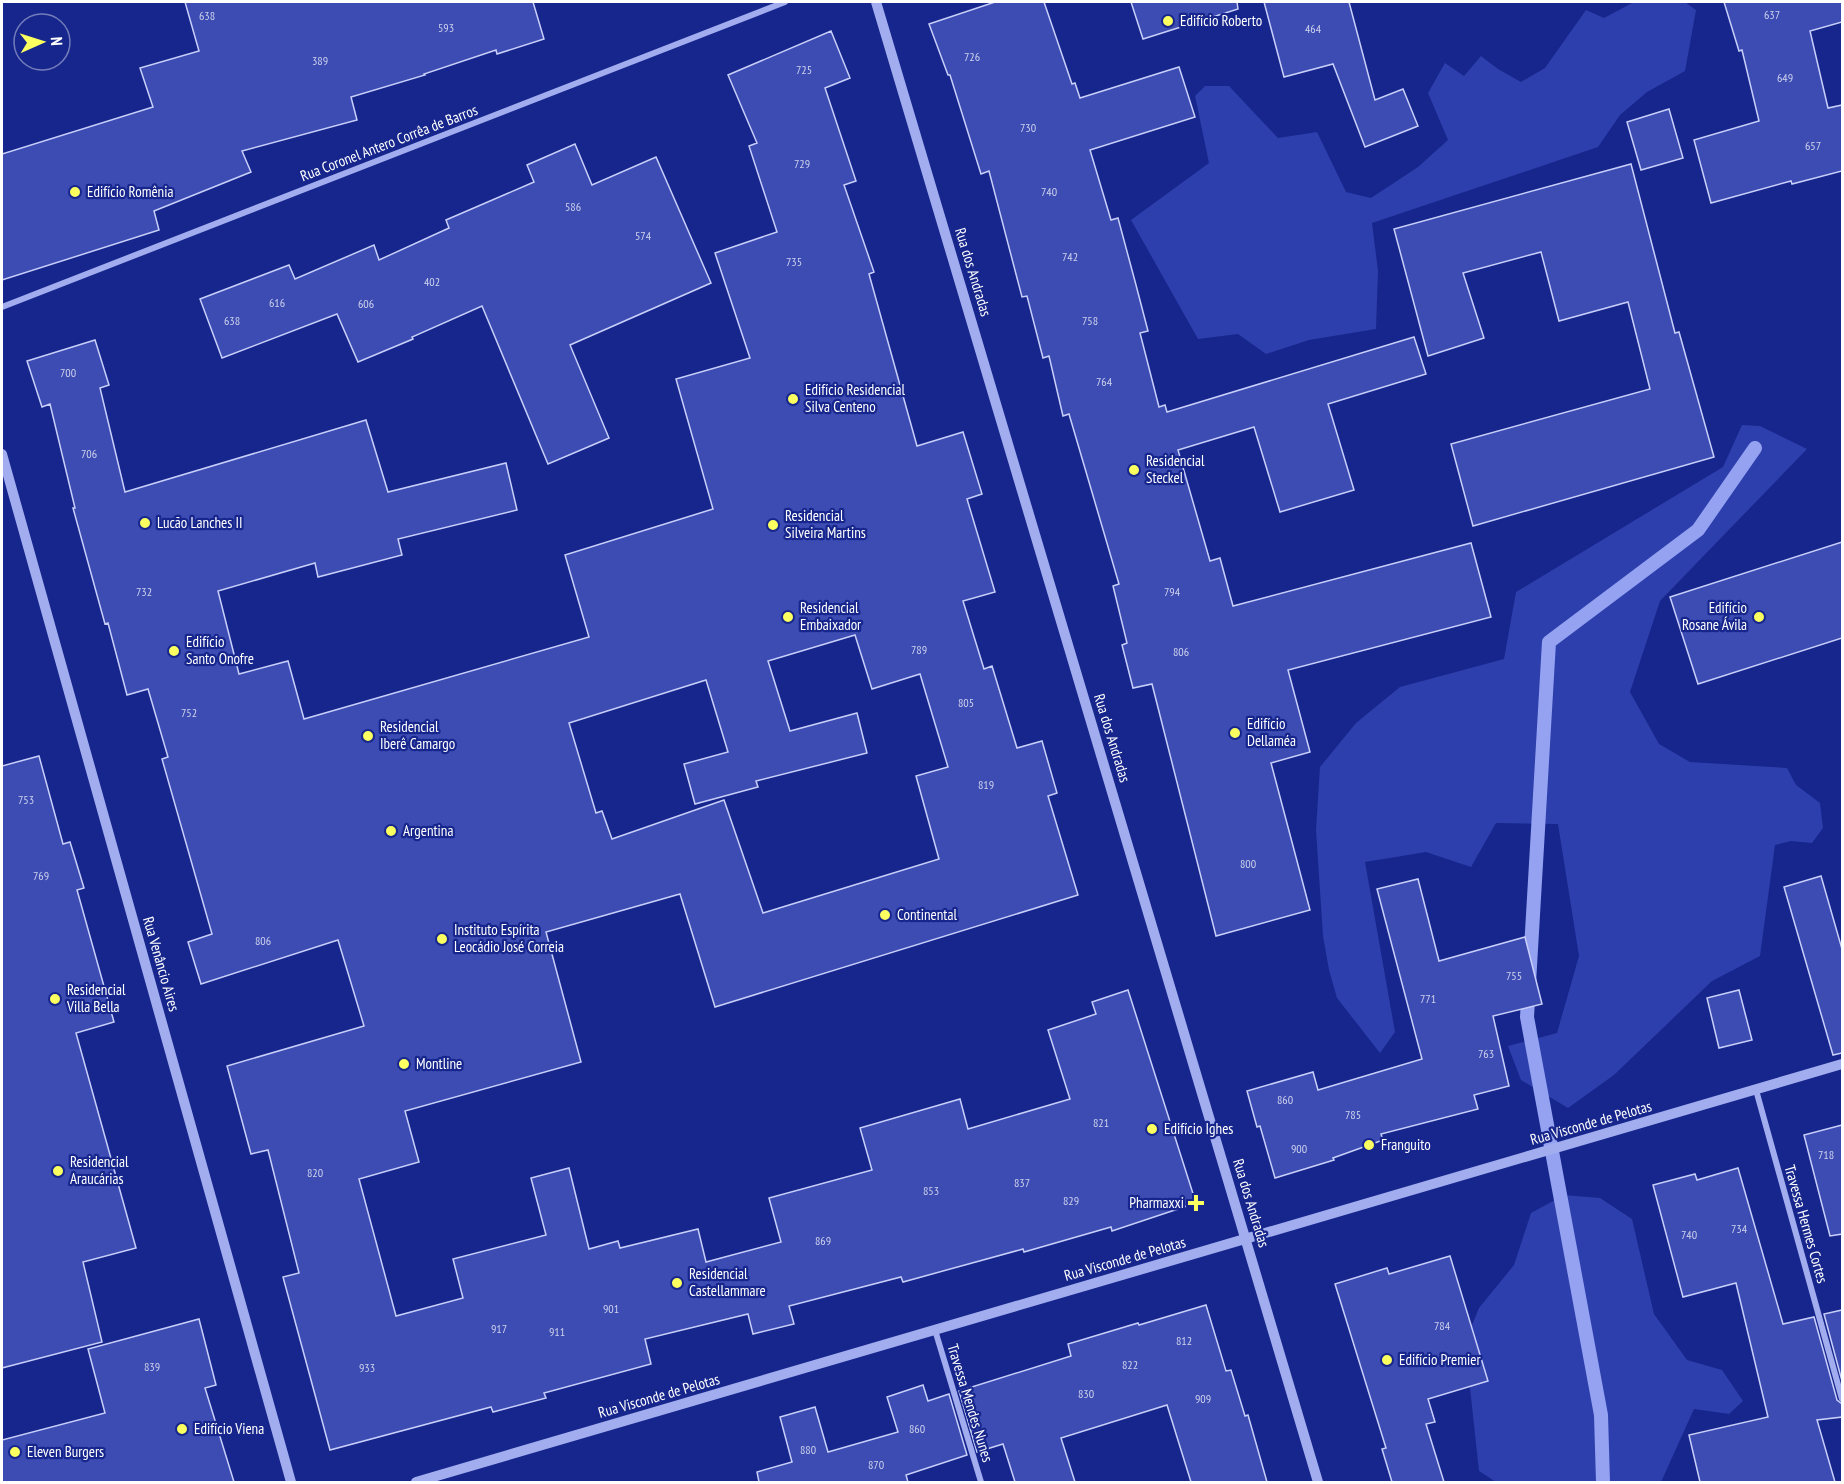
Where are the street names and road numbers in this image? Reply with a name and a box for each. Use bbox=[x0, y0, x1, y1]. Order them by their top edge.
street label: Rua Coronel Antero Corrêa de Barros bbox=[297, 100, 480, 185]
street label: Rua dos Andradas bbox=[951, 225, 996, 318]
street label: Rua dos Andradas bbox=[1090, 691, 1135, 784]
street label: Rua Venâncio Aires bbox=[139, 914, 184, 1013]
street label: Rua Visconde de Pelotas bbox=[1528, 1096, 1654, 1149]
street label: Rua dos Andradas bbox=[1229, 1156, 1274, 1249]
street label: Travessa Hermes Cortes bbox=[1781, 1163, 1832, 1285]
street label: Rua Visconde de Pelotas bbox=[1062, 1232, 1188, 1285]
street label: Travessa Mendes Nunes bbox=[943, 1341, 997, 1464]
street label: Rua Visconde de Pelotas bbox=[596, 1369, 722, 1422]

